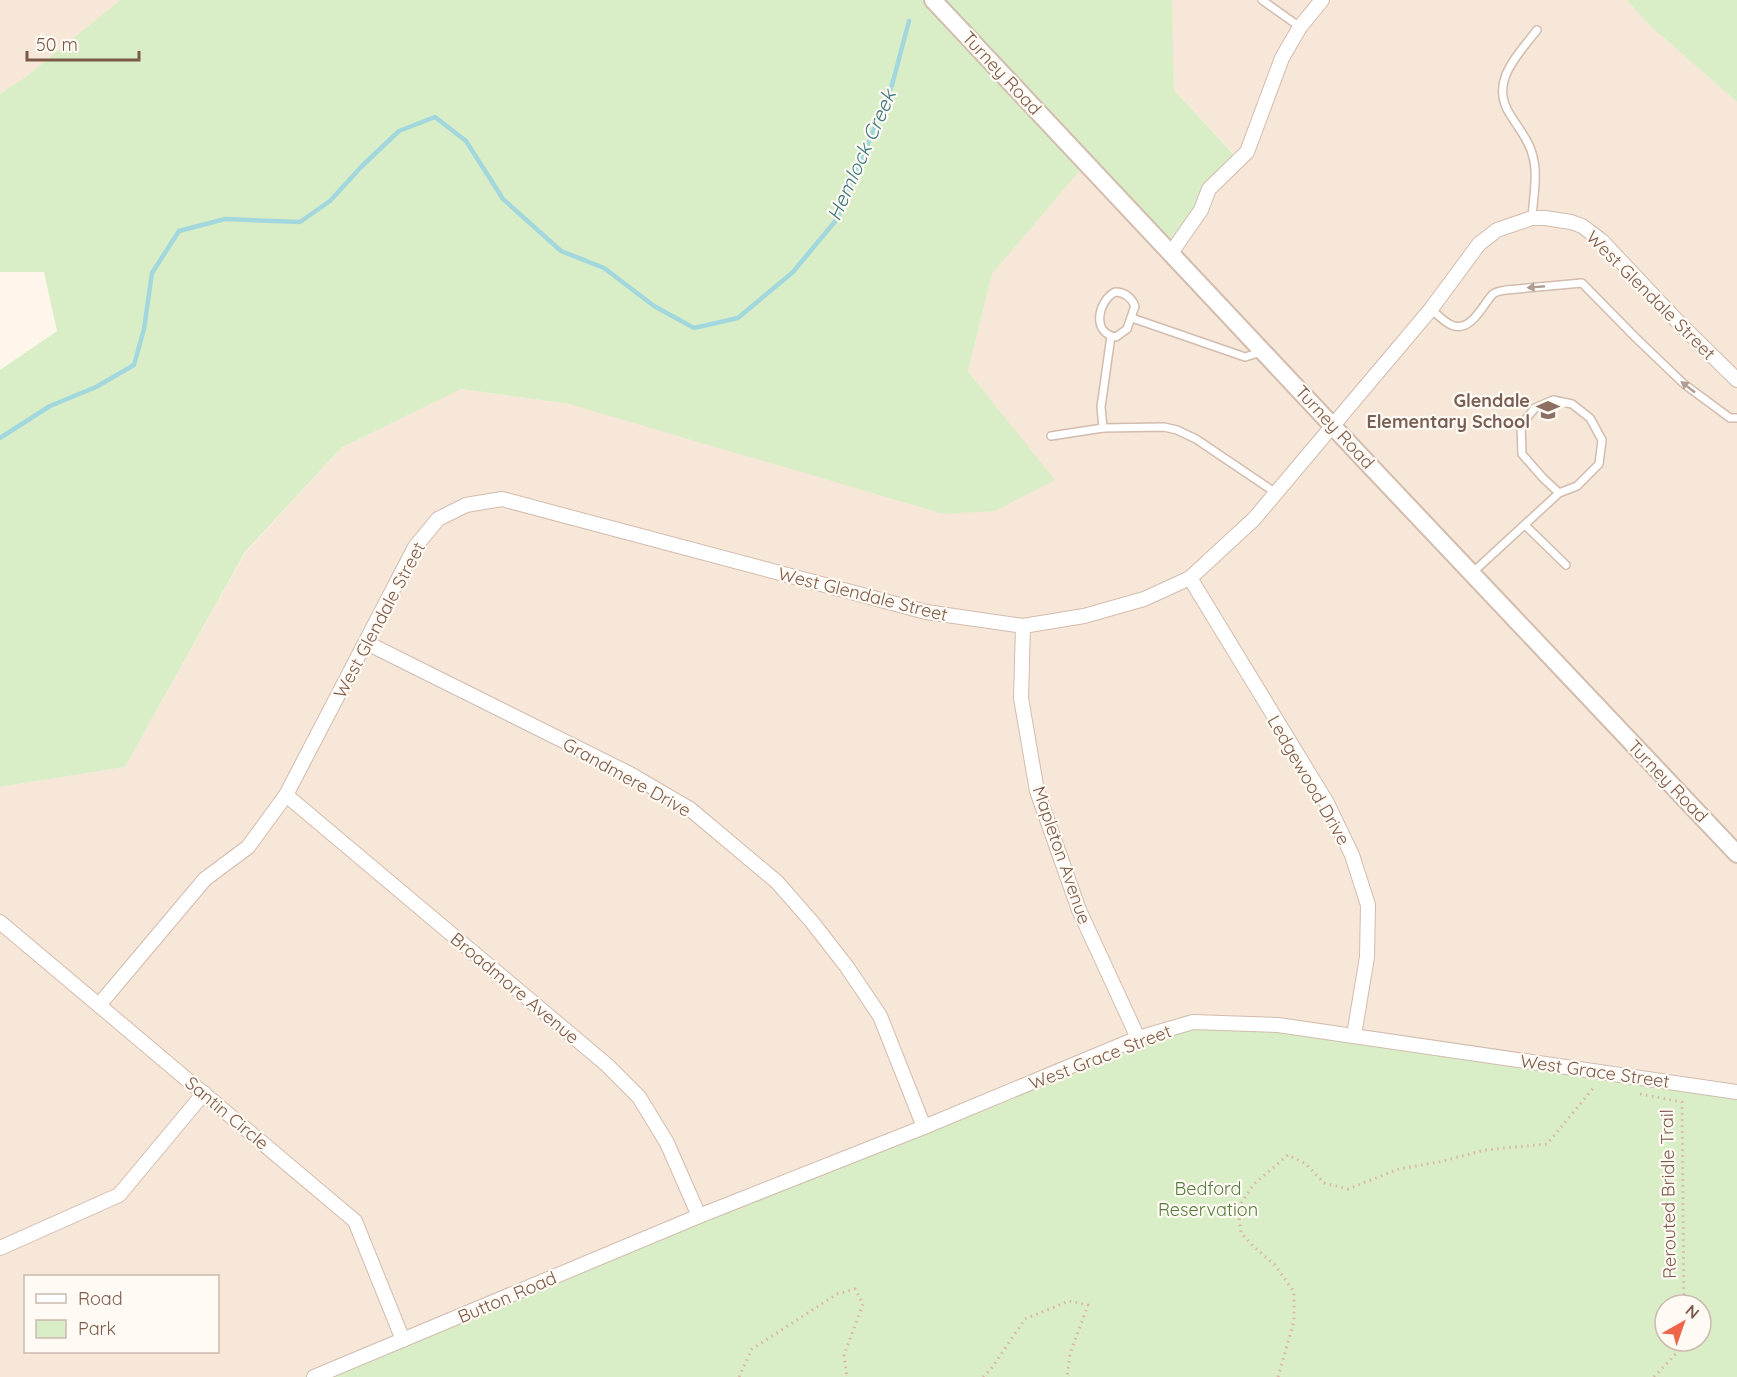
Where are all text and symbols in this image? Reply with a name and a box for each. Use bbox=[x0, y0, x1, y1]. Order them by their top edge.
scale bar bbox=[27, 24, 140, 62]
street label: Turney Road bbox=[957, 26, 1047, 120]
text: 50 m bbox=[36, 33, 78, 56]
water label: Hemlock Creek bbox=[821, 84, 902, 224]
street label: West Glendale Street bbox=[1581, 225, 1721, 365]
one-way arrow bbox=[1527, 282, 1546, 292]
street label: Turney Road bbox=[1290, 380, 1380, 474]
one-way arrow bbox=[1681, 382, 1696, 394]
place label: Glendale Elementary School bbox=[1366, 389, 1530, 433]
school or university icon: Glendale Elementary School bbox=[1535, 397, 1561, 423]
street label: West Glendale Street bbox=[328, 538, 430, 702]
street label: West Glendale Street bbox=[776, 562, 950, 626]
street label: Ledgewood Drive bbox=[1263, 711, 1355, 849]
street label: Grandmere Drive bbox=[559, 732, 695, 822]
street label: Turney Road bbox=[1623, 735, 1713, 827]
street label: Mapleton Avenue bbox=[1028, 783, 1096, 927]
street label: Broadmore Avenue bbox=[446, 927, 584, 1049]
street label: West Grace Street bbox=[1026, 1019, 1174, 1095]
street label: West Grace Street bbox=[1519, 1049, 1671, 1093]
street label: Santin Circle bbox=[180, 1071, 274, 1155]
street label: Rerouted Bridle Trail bbox=[1655, 1109, 1681, 1279]
park label: Bedford Reservation bbox=[1158, 1177, 1258, 1221]
street label: Button Road bbox=[454, 1266, 560, 1328]
legend bbox=[24, 1275, 219, 1353]
text: Road bbox=[78, 1287, 123, 1310]
north arrow bbox=[1653, 1293, 1713, 1353]
text: N bbox=[1682, 1300, 1704, 1323]
text: Park bbox=[78, 1317, 116, 1340]

